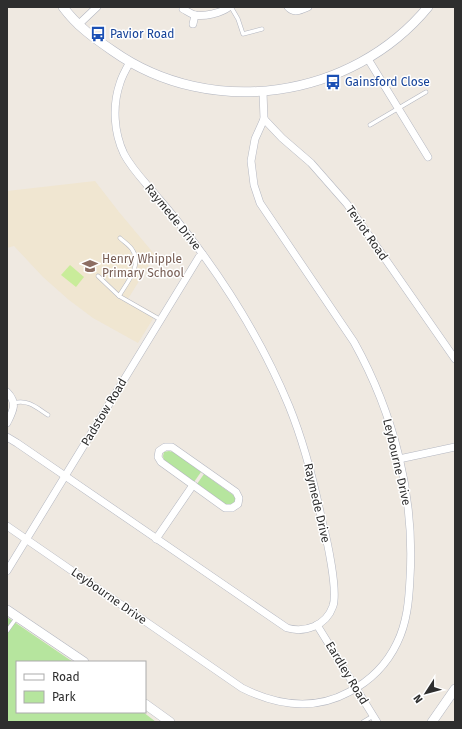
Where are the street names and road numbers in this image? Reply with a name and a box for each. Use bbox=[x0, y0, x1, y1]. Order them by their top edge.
street label: Raymede Drive bbox=[142, 181, 204, 253]
street label: Teviot Road bbox=[343, 203, 391, 263]
street label: Padstow Road bbox=[78, 376, 130, 448]
street label: Leybourne Drive bbox=[380, 417, 414, 507]
street label: Raymede Drive bbox=[301, 462, 333, 544]
street label: Leybourne Drive bbox=[69, 565, 149, 627]
street label: Eardley Road bbox=[323, 639, 371, 707]

